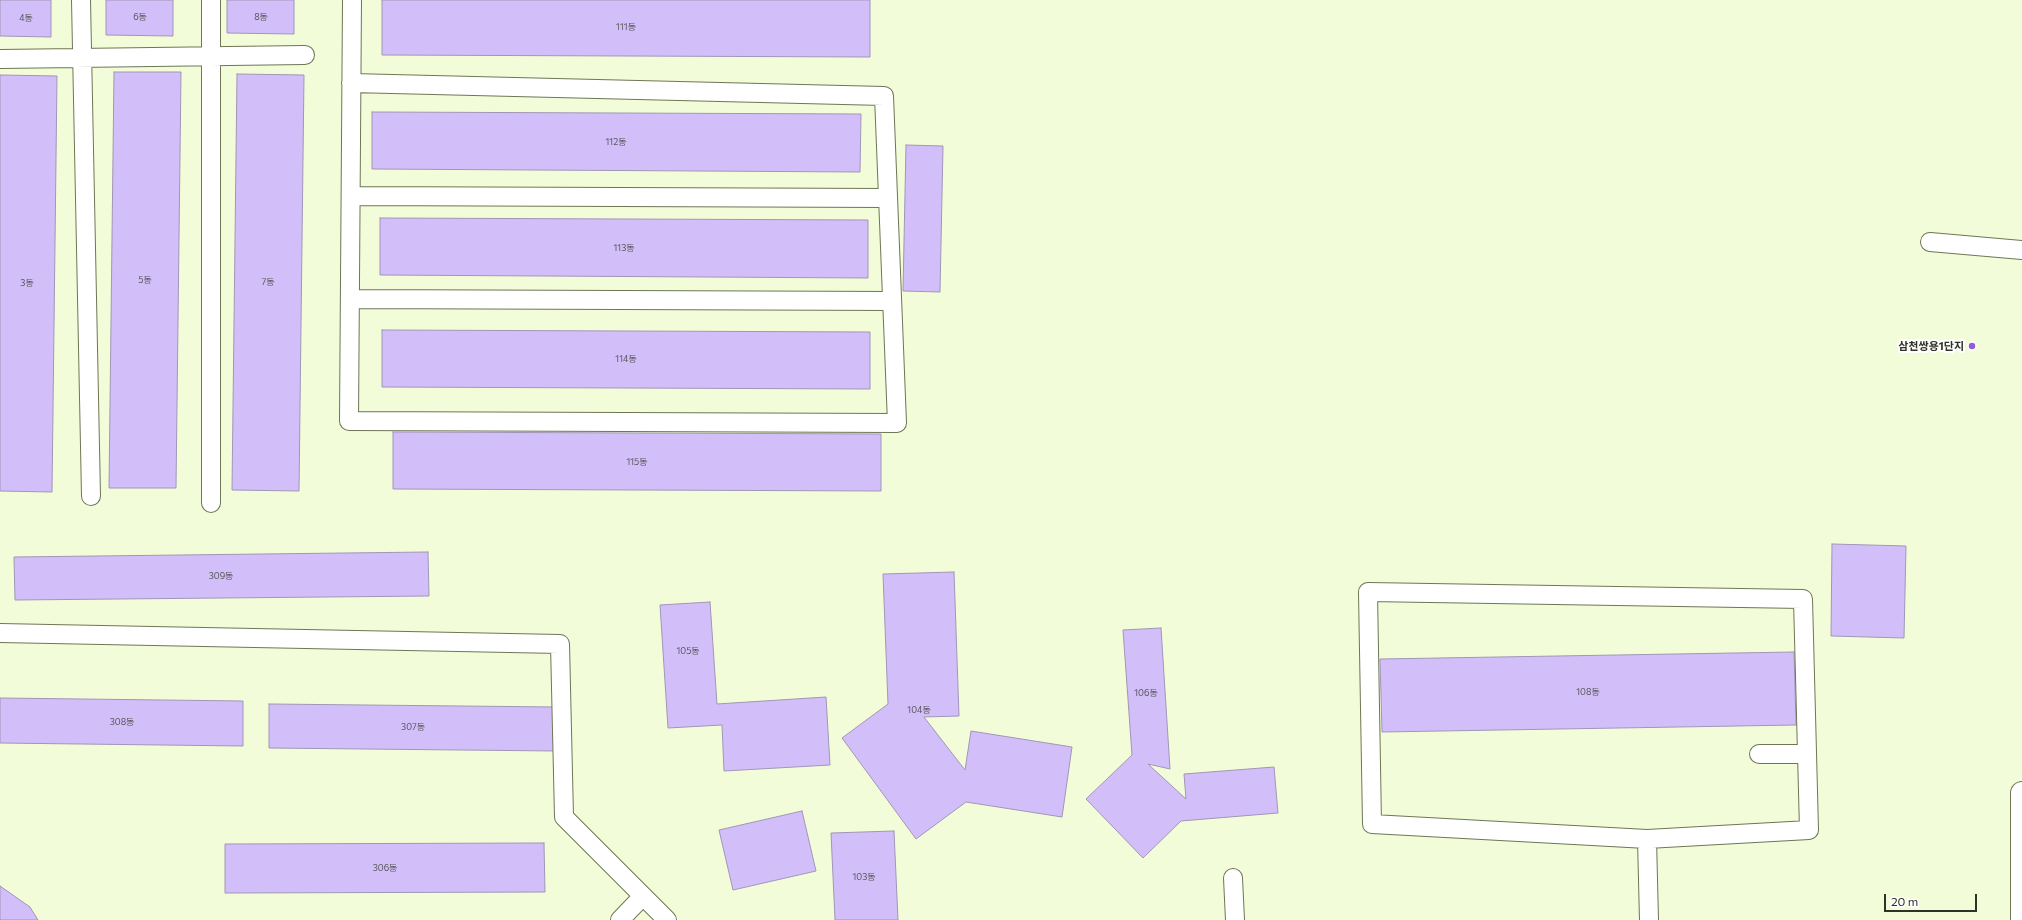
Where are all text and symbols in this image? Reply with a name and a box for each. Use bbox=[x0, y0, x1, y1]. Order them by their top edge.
house number: 6동 bbox=[133, 12, 147, 22]
house number: 8동 bbox=[254, 12, 268, 22]
house number: 4동 bbox=[19, 13, 33, 23]
house number: 111동 bbox=[616, 22, 636, 32]
house number: 112동 bbox=[606, 137, 626, 147]
house number: 113동 bbox=[613, 243, 635, 253]
house number: 5동 bbox=[138, 275, 152, 285]
house number: 7동 bbox=[261, 277, 275, 287]
house number: 3동 bbox=[20, 278, 34, 288]
place label: 삼천쌍용1단지 bbox=[1898, 339, 1964, 353]
marker: 삼천쌍용1단지 bbox=[1967, 341, 1977, 351]
house number: 114동 bbox=[615, 354, 637, 364]
house number: 115동 bbox=[626, 457, 648, 467]
house number: 309동 bbox=[209, 571, 233, 581]
house number: 105동 bbox=[676, 646, 700, 656]
house number: 108동 bbox=[1576, 687, 1600, 697]
house number: 106동 bbox=[1134, 688, 1158, 698]
house number: 104동 bbox=[907, 705, 931, 715]
house number: 308동 bbox=[110, 717, 134, 727]
house number: 307동 bbox=[401, 722, 425, 732]
house number: 306동 bbox=[373, 863, 397, 873]
house number: 103동 bbox=[852, 872, 876, 882]
scale bar bbox=[1886, 886, 1979, 912]
text: 20 m bbox=[1891, 894, 1918, 908]

